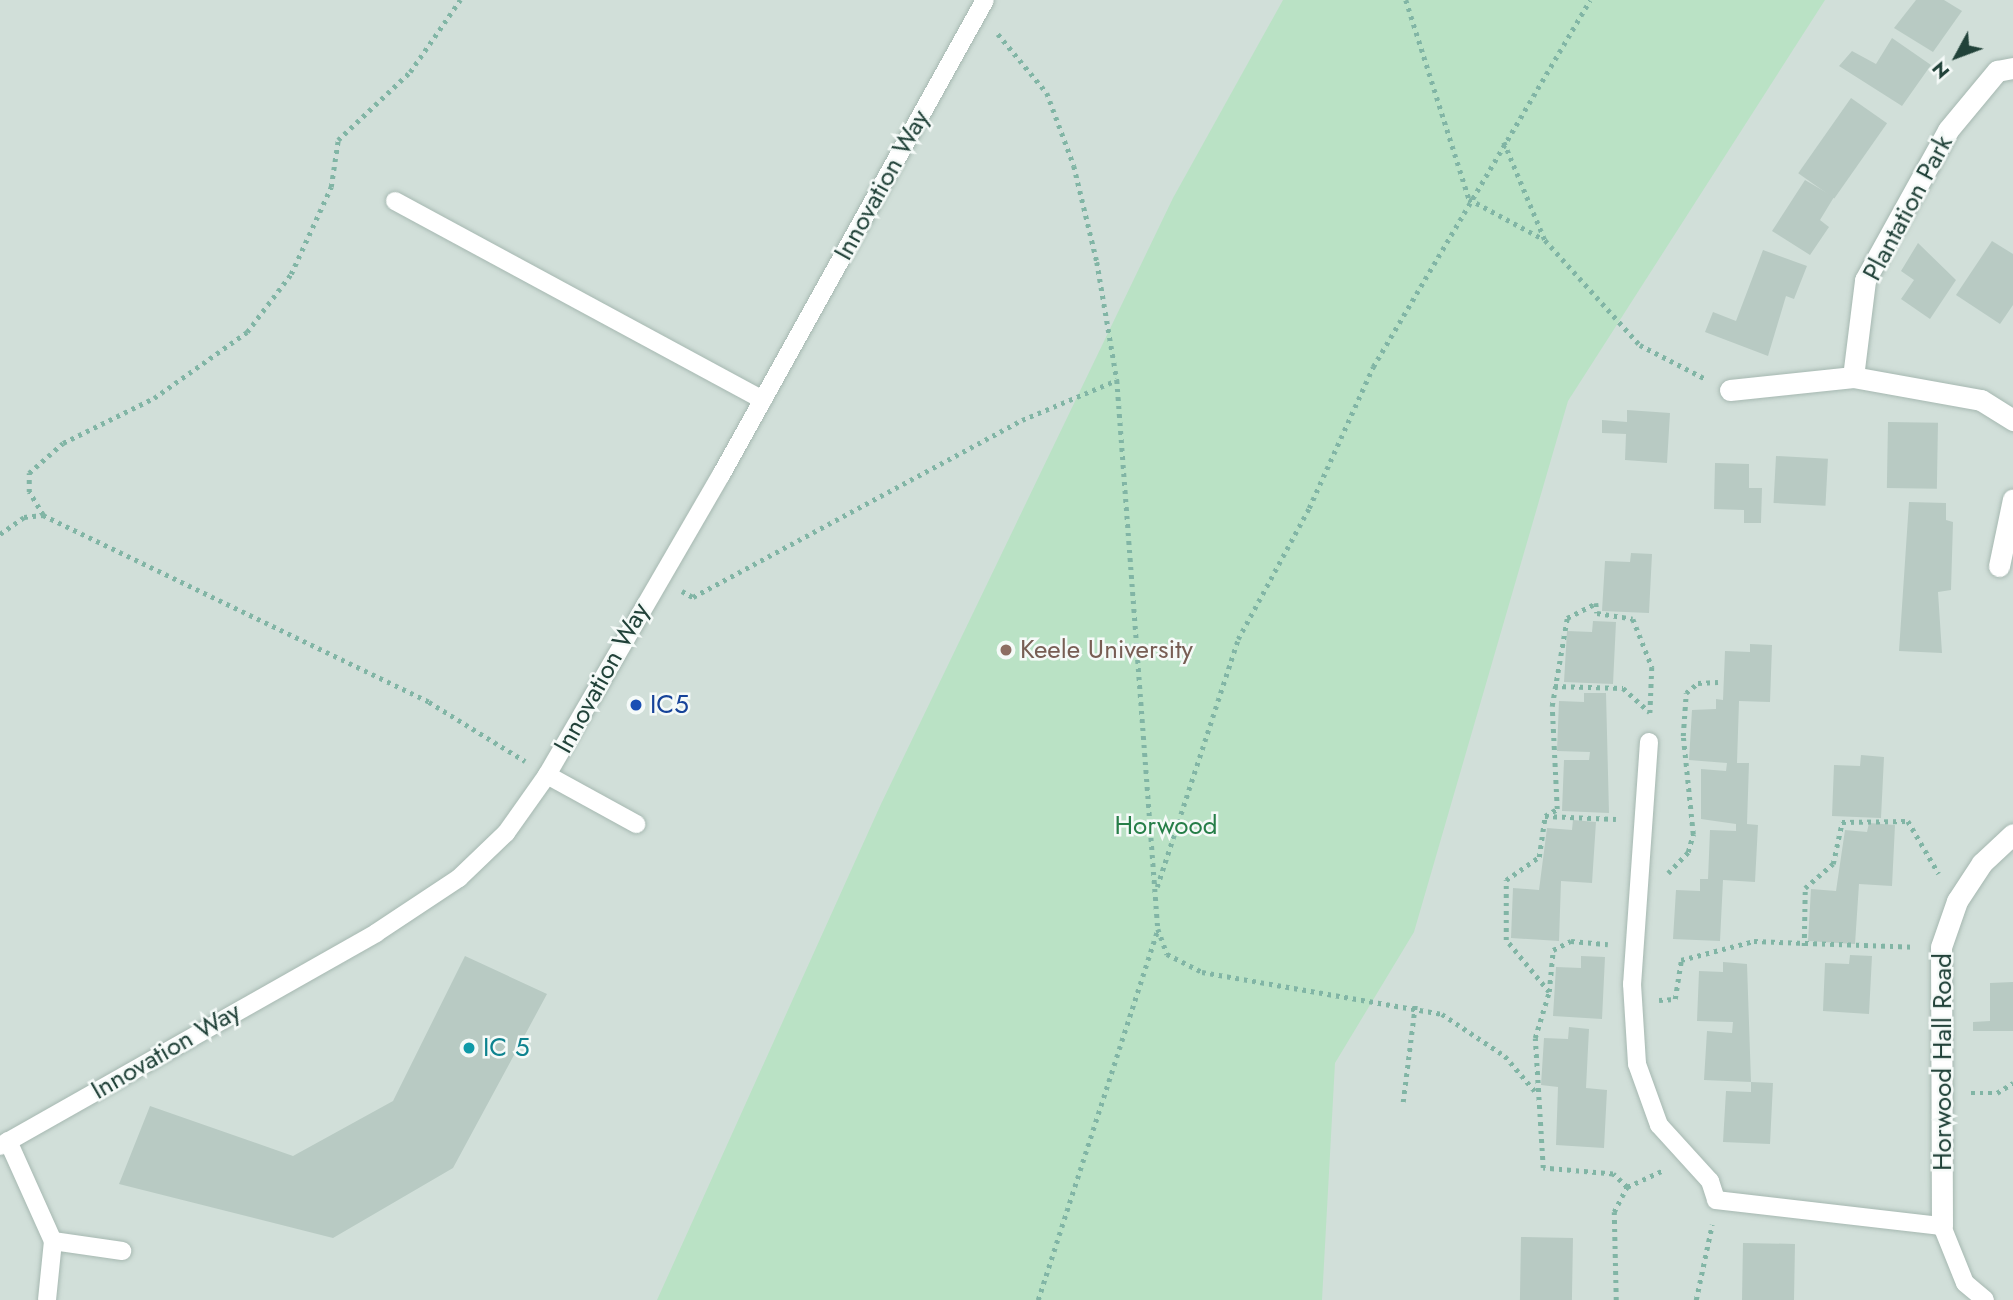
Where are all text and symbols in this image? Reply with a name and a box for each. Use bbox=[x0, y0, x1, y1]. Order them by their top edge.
north arrow bbox=[1922, 21, 1992, 91]
text: N bbox=[1926, 56, 1956, 85]
street label: Innovation Way bbox=[828, 104, 936, 266]
street label: Plantation Park bbox=[1857, 130, 1959, 286]
street label: Innovation Way bbox=[548, 597, 656, 759]
place label: Keele University bbox=[1020, 634, 1193, 666]
marker: Keele University bbox=[998, 642, 1014, 658]
place label: IC5 bbox=[650, 689, 689, 721]
marker: IC5 bbox=[628, 697, 644, 713]
park label: Horwood bbox=[1115, 810, 1217, 842]
street label: Horwood Hall Road bbox=[1927, 953, 1959, 1171]
street label: Innovation Way bbox=[86, 996, 246, 1106]
place label: IC 5 bbox=[483, 1032, 530, 1064]
marker: IC 5 bbox=[461, 1040, 477, 1056]

